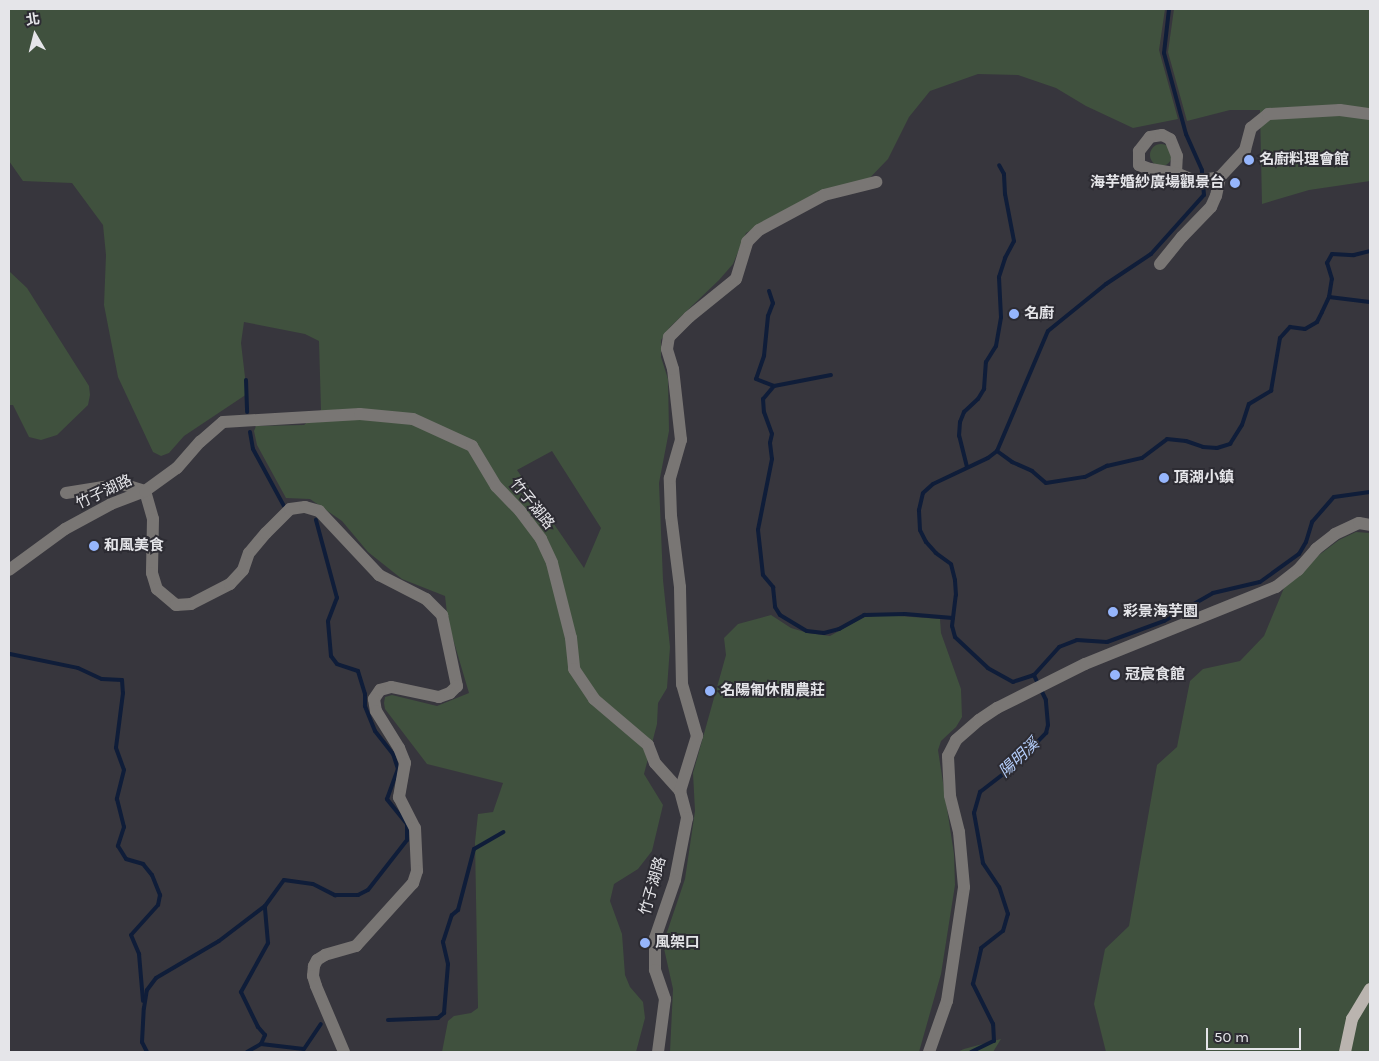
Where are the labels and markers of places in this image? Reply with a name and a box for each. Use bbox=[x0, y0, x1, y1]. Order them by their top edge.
place label: 名廚料理會館 bbox=[1259, 151, 1349, 169]
marker: 名廚料理會館 bbox=[1243, 154, 1255, 166]
place label: 海芋婚紗廣場觀景台 bbox=[1090, 174, 1225, 192]
marker: 海芋婚紗廣場觀景台 bbox=[1229, 177, 1241, 189]
place label: 名廚 bbox=[1024, 305, 1054, 323]
marker: 名廚 bbox=[1008, 308, 1020, 320]
place label: 頂湖小鎮 bbox=[1174, 469, 1234, 487]
marker: 頂湖小鎮 bbox=[1158, 472, 1170, 484]
place label: 和風美食 bbox=[104, 537, 164, 555]
marker: 和風美食 bbox=[88, 540, 100, 552]
place label: 彩景海芋園 bbox=[1123, 603, 1198, 621]
marker: 彩景海芋園 bbox=[1107, 606, 1119, 618]
place label: 冠宸食館 bbox=[1125, 666, 1185, 684]
marker: 冠宸食館 bbox=[1109, 669, 1121, 681]
place label: 名陽匍休閒農莊 bbox=[720, 682, 825, 700]
marker: 名陽匍休閒農莊 bbox=[704, 685, 716, 697]
place label: 風架口 bbox=[655, 934, 700, 952]
marker: 風架口 bbox=[639, 937, 651, 949]

